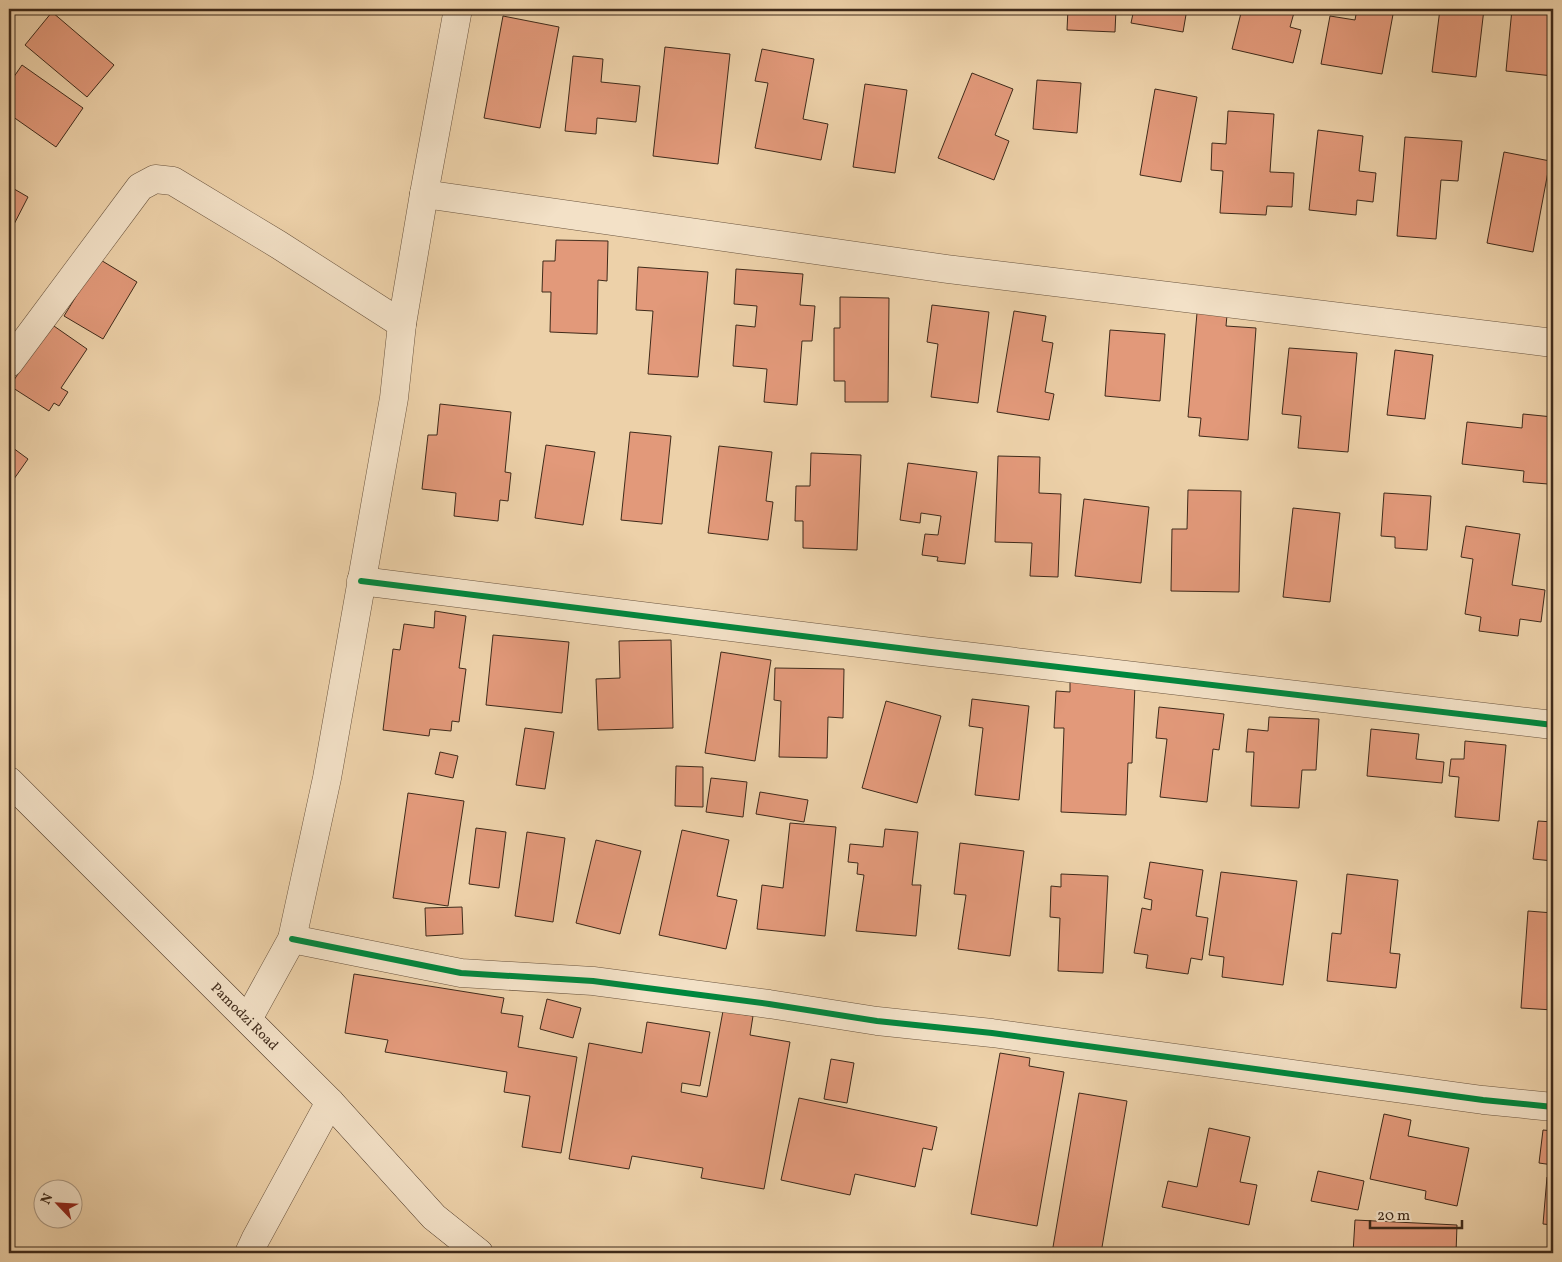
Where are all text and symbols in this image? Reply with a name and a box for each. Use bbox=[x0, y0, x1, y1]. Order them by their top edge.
street label: Pamodzi Road bbox=[206, 979, 282, 1055]
north arrow bbox=[32, 1180, 82, 1230]
text: N bbox=[37, 1191, 58, 1208]
scale bar bbox=[1370, 1197, 1462, 1229]
text: 20 m bbox=[1377, 1206, 1410, 1227]

